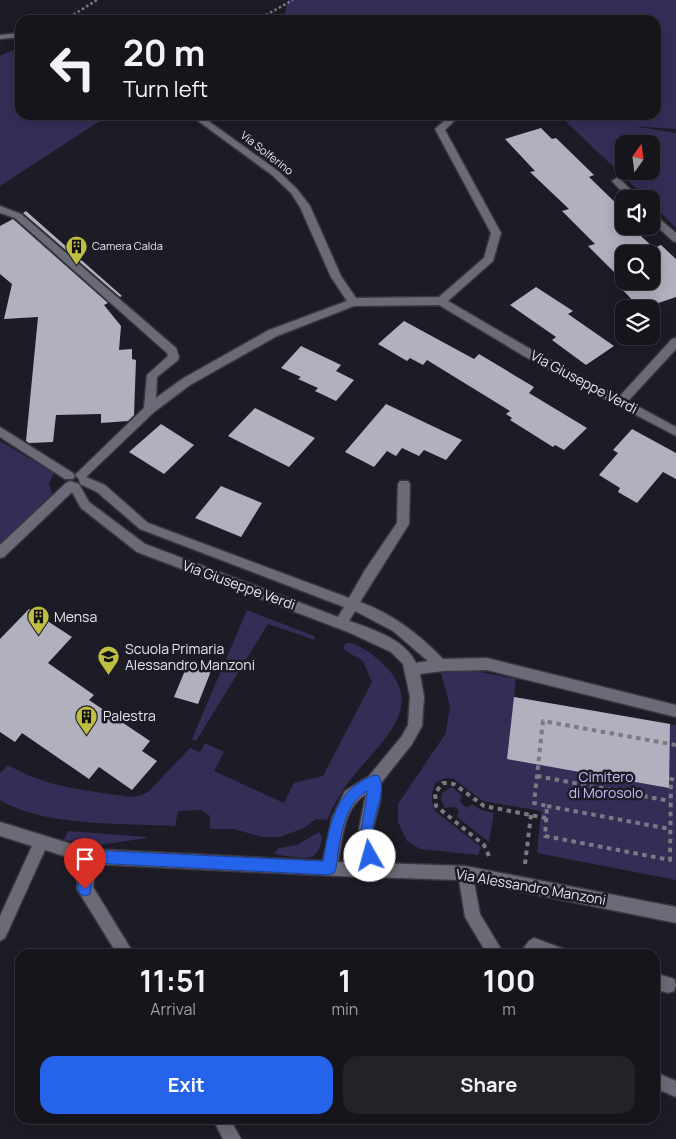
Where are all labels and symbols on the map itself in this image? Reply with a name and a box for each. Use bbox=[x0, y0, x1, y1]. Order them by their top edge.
street label: Via Solferino bbox=[238, 127, 297, 178]
north arrow bbox=[615, 135, 660, 180]
building icon: Camera Calda bbox=[64, 234, 88, 265]
place label: Camera Calda bbox=[92, 238, 163, 253]
street label: Via Giuseppe Verdi bbox=[527, 345, 641, 418]
street label: Via Giuseppe Verdi bbox=[180, 555, 298, 614]
building icon: Mensa bbox=[26, 605, 50, 636]
place label: Mensa bbox=[54, 607, 97, 626]
place label: Scuola Primaria Alessandro Manzoni bbox=[125, 639, 255, 674]
school or university icon: Scuola Primaria Alessandro Manzoni bbox=[97, 645, 121, 676]
building icon: Palestra bbox=[75, 704, 99, 735]
place label: Palestra bbox=[103, 706, 156, 725]
park label: Cimitero di Morosolo bbox=[569, 767, 643, 802]
position arrow bbox=[343, 829, 395, 881]
pin bbox=[64, 838, 106, 889]
street label: Via Alessandro Manzoni bbox=[455, 864, 608, 909]

